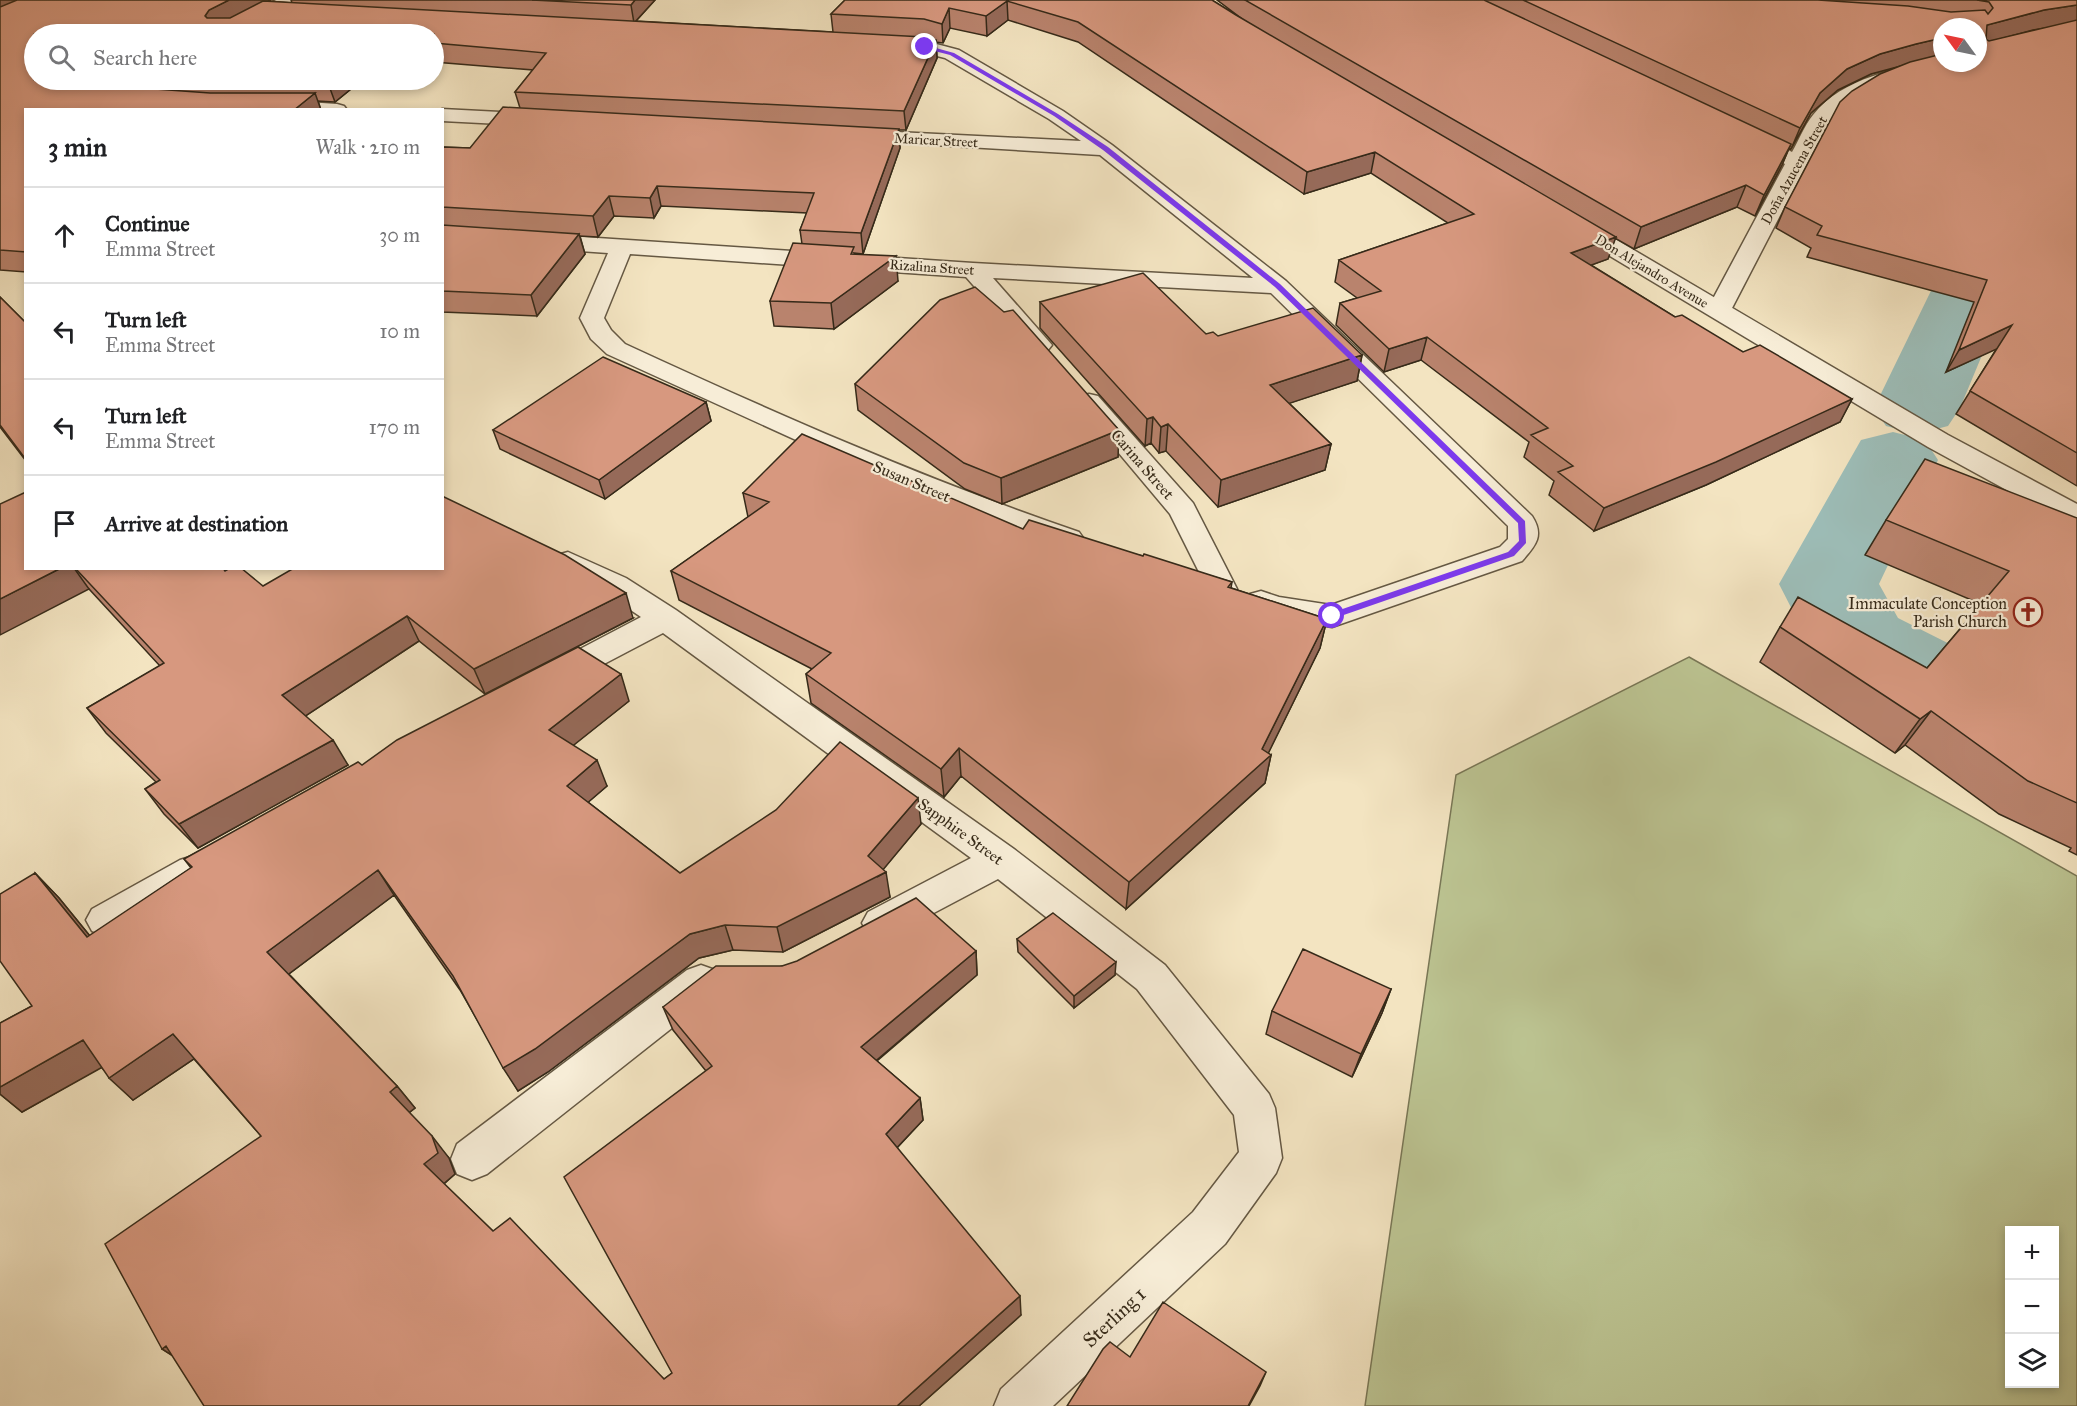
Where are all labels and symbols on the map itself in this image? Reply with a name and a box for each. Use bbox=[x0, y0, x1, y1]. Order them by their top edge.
north arrow bbox=[1933, 18, 1987, 72]
route end bbox=[911, 33, 937, 59]
street label: Doña Azucena Street bbox=[1758, 113, 1831, 227]
street label: Maricar Street bbox=[893, 130, 979, 151]
street label: Don Alejandro Avenue bbox=[1592, 231, 1712, 312]
street label: Rizalina Street bbox=[889, 256, 975, 279]
street label: Carina Street bbox=[1107, 425, 1178, 504]
street label: Susan Street bbox=[870, 457, 954, 506]
place label: Immaculate Conception Parish Church bbox=[1848, 594, 2007, 631]
church icon: Immaculate Conception Parish Church bbox=[2012, 596, 2044, 628]
route start bbox=[1318, 602, 1344, 628]
street label: Sapphire Street bbox=[914, 794, 1007, 869]
street label: Sterling 1 bbox=[1077, 1282, 1151, 1353]

